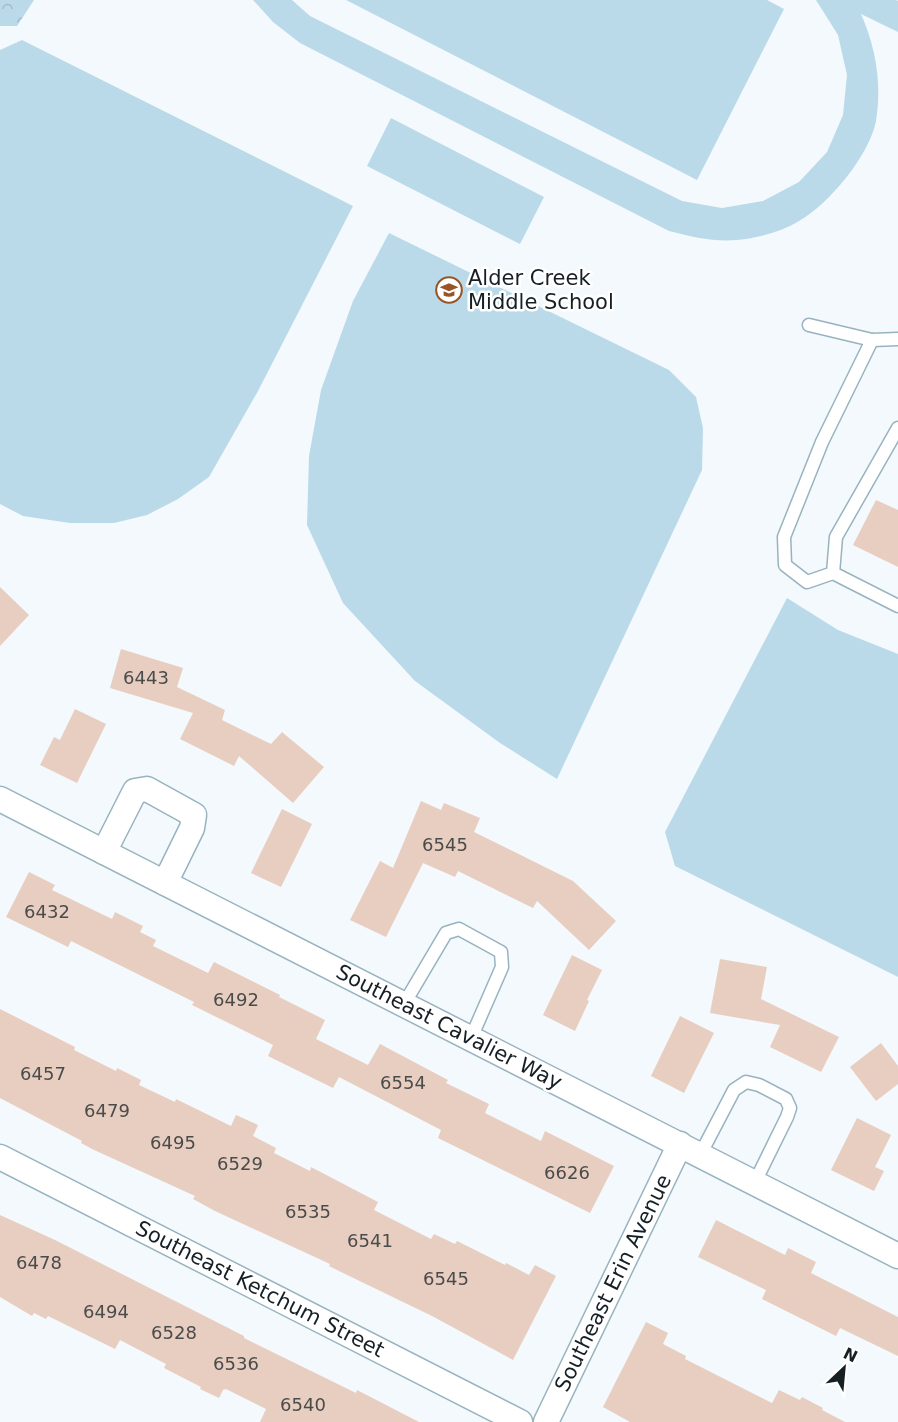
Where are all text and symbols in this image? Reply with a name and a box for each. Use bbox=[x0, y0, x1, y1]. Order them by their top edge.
place label: Alder Creek Middle School bbox=[468, 266, 614, 314]
school or university icon: Alder Creek Middle School bbox=[434, 275, 464, 305]
house number: 6443 bbox=[123, 667, 169, 688]
house number: 6545 bbox=[422, 834, 468, 855]
house number: 6432 bbox=[24, 901, 70, 922]
street label: Southeast Cavalier Way bbox=[332, 960, 566, 1094]
house number: 6492 bbox=[213, 989, 259, 1010]
house number: 6457 bbox=[20, 1063, 66, 1084]
house number: 6554 bbox=[380, 1072, 426, 1093]
house number: 6479 bbox=[84, 1100, 130, 1121]
house number: 6495 bbox=[150, 1132, 196, 1153]
house number: 6529 bbox=[217, 1153, 263, 1174]
house number: 6626 bbox=[544, 1162, 590, 1183]
street label: Southeast Erin Avenue bbox=[550, 1171, 676, 1395]
house number: 6535 bbox=[285, 1201, 331, 1222]
street label: Southeast Ketchum Street bbox=[132, 1216, 388, 1362]
house number: 6541 bbox=[347, 1230, 393, 1251]
house number: 6478 bbox=[16, 1252, 62, 1273]
house number: 6545 bbox=[423, 1268, 469, 1289]
house number: 6494 bbox=[83, 1301, 129, 1322]
house number: 6528 bbox=[151, 1322, 197, 1343]
north arrow bbox=[814, 1338, 874, 1398]
text: N bbox=[840, 1343, 861, 1366]
house number: 6536 bbox=[213, 1353, 259, 1374]
house number: 6540 bbox=[280, 1394, 326, 1415]

